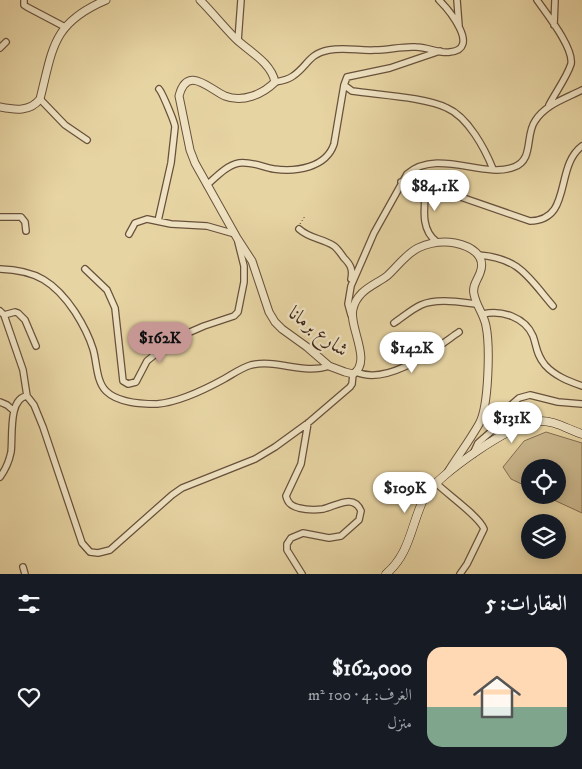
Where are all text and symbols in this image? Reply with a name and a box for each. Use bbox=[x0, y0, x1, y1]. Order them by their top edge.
pin: $84.1K bbox=[394, 170, 476, 212]
text: $84.1K bbox=[411, 176, 459, 196]
street label: شارع برمانا bbox=[280, 301, 353, 366]
pin: $162K bbox=[125, 322, 195, 364]
text: $162K bbox=[139, 328, 181, 348]
pin: $142K bbox=[377, 332, 447, 374]
text: $142K bbox=[391, 338, 433, 358]
pin: $131K bbox=[477, 402, 547, 444]
text: $131K bbox=[493, 408, 531, 428]
map controls bbox=[521, 459, 566, 559]
button: locate bbox=[521, 459, 566, 504]
pin: $109K bbox=[370, 472, 440, 514]
text: $109K bbox=[384, 478, 426, 498]
button: layers bbox=[521, 514, 566, 559]
icon: filters bbox=[15, 590, 43, 618]
text: العقارات: 5 bbox=[486, 591, 567, 617]
text: $162,000 bbox=[332, 656, 412, 682]
icon: home bbox=[467, 667, 527, 727]
icon: heart bbox=[15, 683, 43, 711]
text: الغرف: 4 · 100 m² bbox=[308, 685, 412, 705]
text: منزل bbox=[387, 713, 412, 733]

